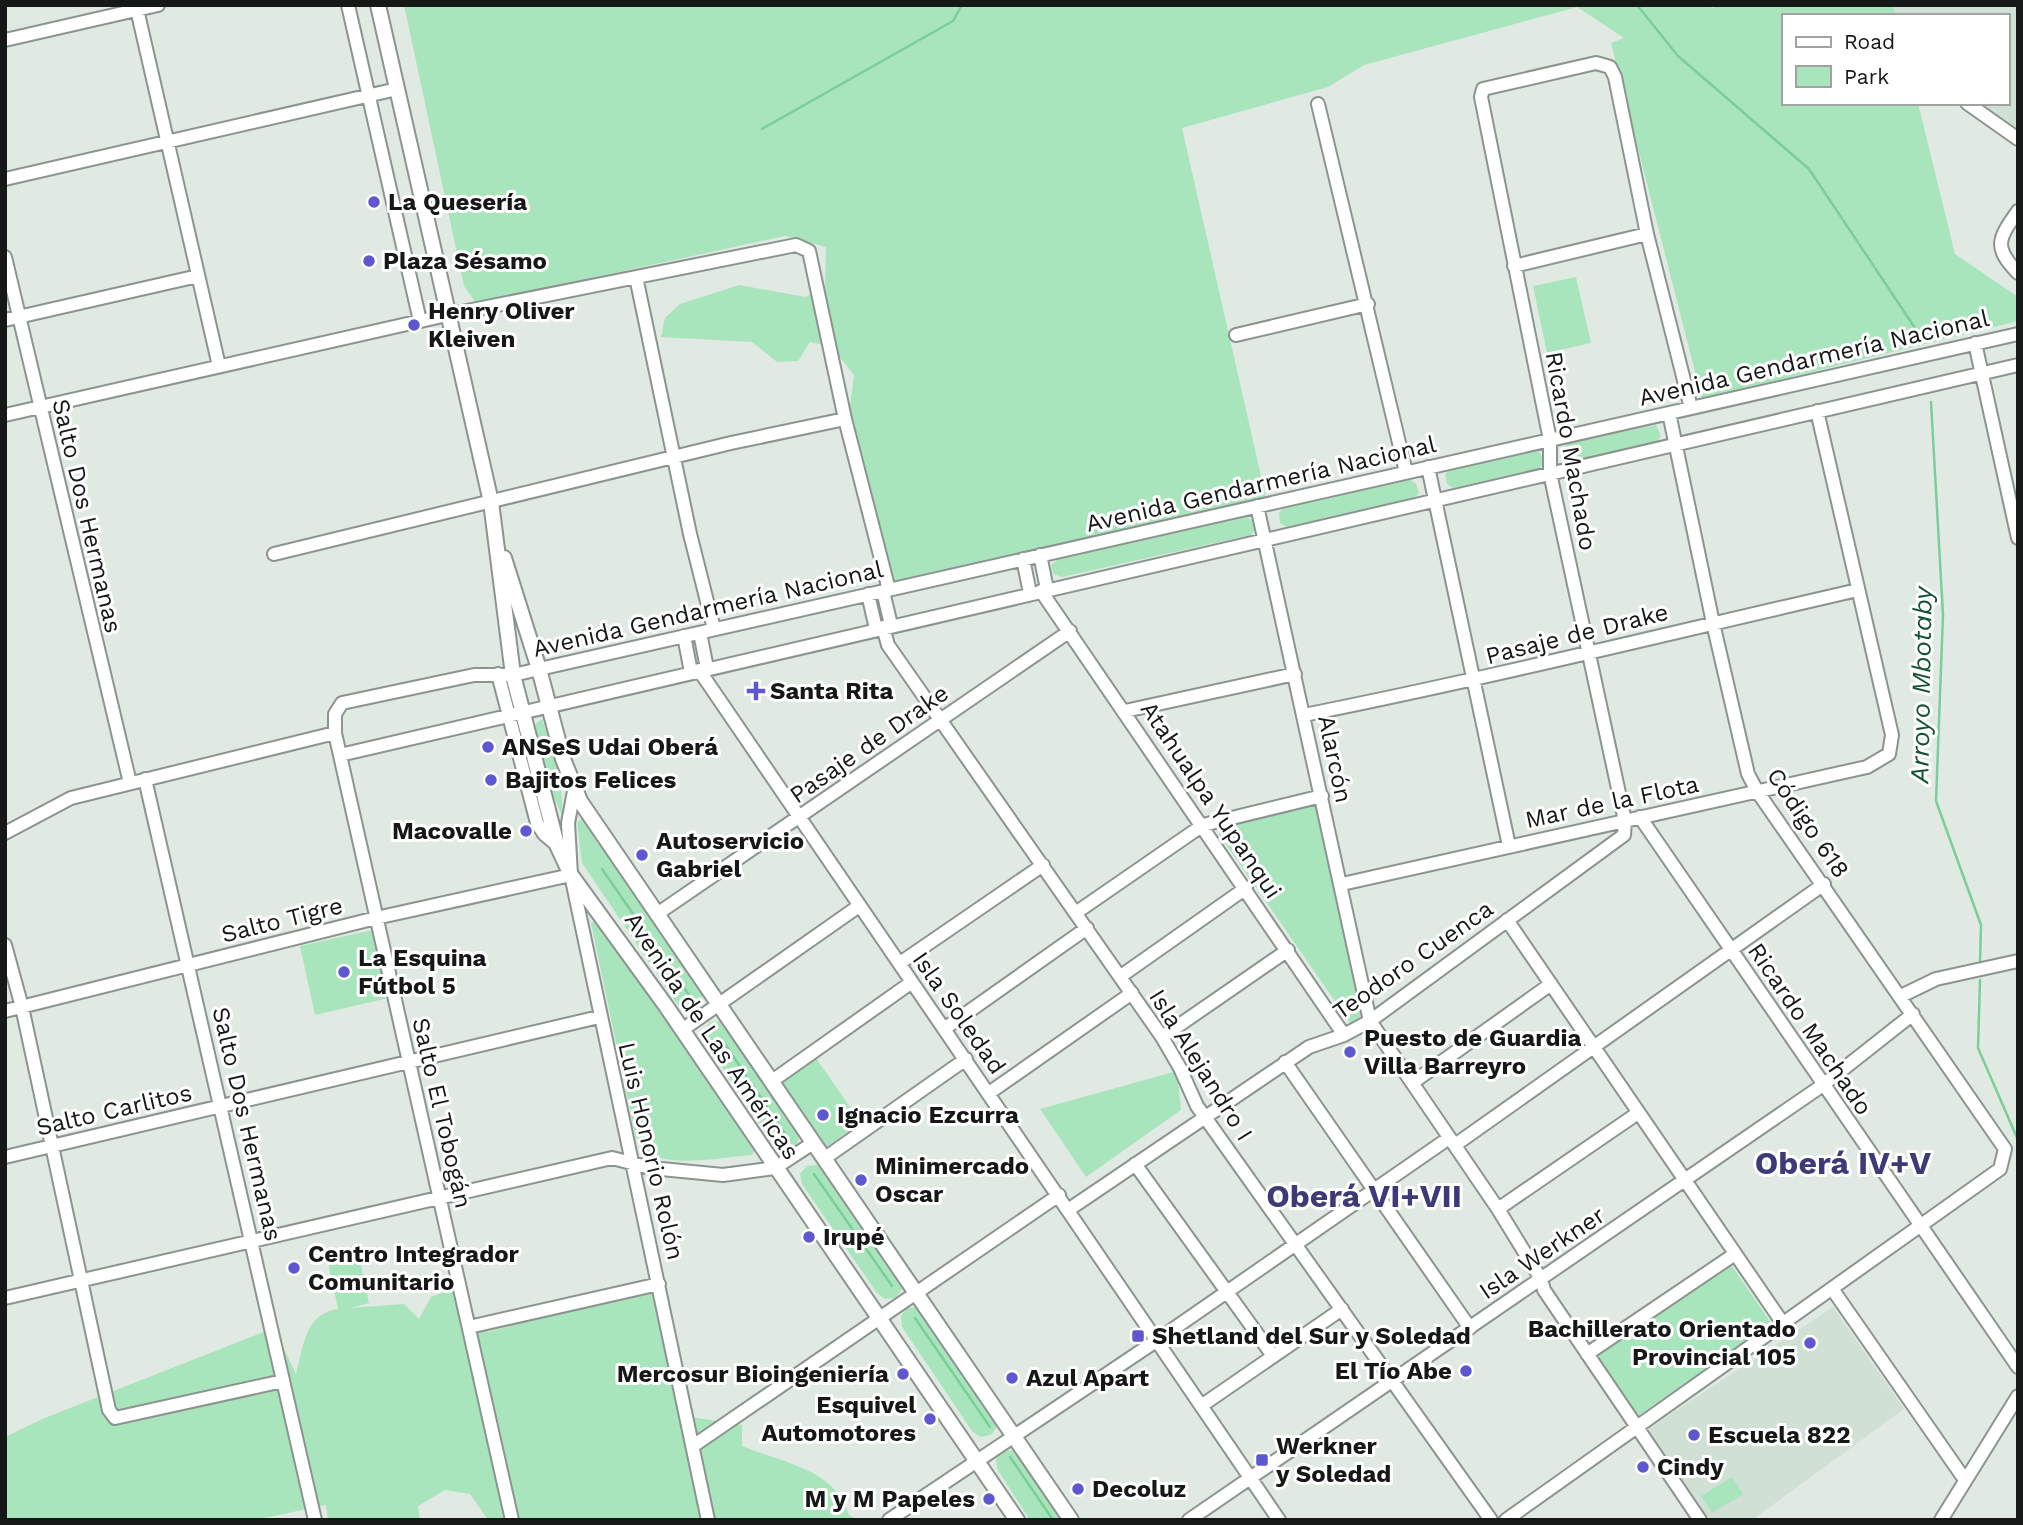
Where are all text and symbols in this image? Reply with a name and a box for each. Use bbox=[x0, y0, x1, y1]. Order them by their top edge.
legend bbox=[1782, 14, 2009, 105]
text: Road bbox=[1844, 29, 1895, 54]
text: Park bbox=[1844, 64, 1889, 89]
place label: La Quesería bbox=[388, 188, 527, 216]
marker: La Quesería bbox=[366, 194, 382, 210]
place label: Plaza Sésamo bbox=[383, 247, 547, 275]
marker: Plaza Sésamo bbox=[361, 253, 377, 269]
place label: Henry Oliver Kleiven bbox=[428, 297, 575, 353]
street label: Avenida Gendarmería Nacional bbox=[1636, 304, 1992, 412]
marker: Henry Oliver Kleiven bbox=[406, 317, 422, 333]
street label: Ricardo Machado bbox=[1540, 349, 1602, 553]
street label: Salto Dos Hermanas bbox=[46, 396, 128, 636]
street label: Avenida Gendarmería Nacional bbox=[1083, 430, 1439, 538]
street label: Avenida Gendarmería Nacional bbox=[530, 555, 886, 663]
water label: Arroyo Mbotaby bbox=[1904, 585, 1938, 785]
street label: Pasaje de Drake bbox=[1483, 598, 1671, 670]
place label: Santa Rita bbox=[770, 677, 893, 705]
street label: Pasaje de Drake bbox=[784, 679, 954, 809]
marker: Santa Rita bbox=[748, 683, 764, 699]
street label: Atahualpa Yupanqui bbox=[1135, 696, 1287, 904]
street label: Alarcón bbox=[1312, 713, 1358, 805]
place label: ANSeS Udai Oberá bbox=[502, 733, 718, 761]
marker: ANSeS Udai Oberá bbox=[480, 739, 496, 755]
street label: Código 618 bbox=[1761, 763, 1855, 883]
place label: Bajitos Felices bbox=[505, 766, 677, 794]
street label: Mar de la Flota bbox=[1523, 770, 1701, 834]
marker: Bajitos Felices bbox=[483, 772, 499, 788]
place label: Macovalle bbox=[392, 817, 512, 845]
marker: Macovalle bbox=[518, 823, 534, 839]
place label: Autoservicio Gabriel bbox=[656, 827, 804, 883]
marker: Autoservicio Gabriel bbox=[634, 847, 650, 863]
street label: Salto Tigre bbox=[218, 891, 346, 949]
street label: Teodoro Cuenca bbox=[1328, 894, 1498, 1026]
street label: Avenida de Las Américas bbox=[619, 907, 805, 1165]
street label: Ricardo Machado bbox=[1742, 938, 1878, 1120]
place label: La Esquina Fútbol 5 bbox=[358, 944, 487, 1000]
street label: Isla Soledad bbox=[907, 946, 1011, 1080]
marker: La Esquina Fútbol 5 bbox=[336, 964, 352, 980]
street label: Isla Alejandro I bbox=[1143, 984, 1259, 1146]
street label: Salto Dos Hermanas bbox=[206, 1004, 288, 1244]
street label: Salto El Tobogán bbox=[406, 1015, 478, 1211]
place label: Puesto de Guardia Villa Barreyro bbox=[1364, 1024, 1581, 1080]
street label: Luis Honorio Rolón bbox=[612, 1039, 690, 1263]
marker: Puesto de Guardia Villa Barreyro bbox=[1342, 1044, 1358, 1060]
street label: Salto Carlitos bbox=[33, 1078, 195, 1142]
place label: Ignacio Ezcurra bbox=[837, 1101, 1019, 1129]
marker: Ignacio Ezcurra bbox=[815, 1107, 831, 1123]
district label: Oberá IV+V bbox=[1755, 1144, 1931, 1182]
place label: Minimercado Oscar bbox=[875, 1152, 1029, 1208]
marker: Minimercado Oscar bbox=[853, 1172, 869, 1188]
district label: Oberá VI+VII bbox=[1266, 1177, 1462, 1215]
street label: Isla Werkner bbox=[1474, 1201, 1610, 1305]
place label: Irupé bbox=[823, 1223, 885, 1251]
marker: Irupé bbox=[801, 1229, 817, 1245]
place label: Centro Integrador Comunitario bbox=[308, 1240, 520, 1296]
marker: Centro Integrador Comunitario bbox=[286, 1260, 302, 1276]
place label: Bachillerato Orientado Provincial 105 bbox=[1528, 1315, 1796, 1371]
place label: Shetland del Sur y Soledad bbox=[1152, 1322, 1471, 1350]
marker: Shetland del Sur y Soledad bbox=[1130, 1328, 1146, 1344]
marker: Bachillerato Orientado Provincial 105 bbox=[1802, 1335, 1818, 1351]
place label: El Tío Abe bbox=[1335, 1357, 1452, 1385]
place label: Mercosur Bioingeniería bbox=[617, 1360, 889, 1388]
marker: El Tío Abe bbox=[1458, 1363, 1474, 1379]
place label: Azul Apart bbox=[1026, 1364, 1149, 1392]
marker: Mercosur Bioingeniería bbox=[895, 1366, 911, 1382]
marker: Azul Apart bbox=[1004, 1370, 1020, 1386]
place label: Esquivel Automotores bbox=[762, 1391, 916, 1447]
marker: Esquivel Automotores bbox=[922, 1411, 938, 1427]
place label: Escuela 822 bbox=[1708, 1421, 1850, 1449]
marker: Escuela 822 bbox=[1686, 1427, 1702, 1443]
place label: Werkner y Soledad bbox=[1275, 1432, 1391, 1488]
marker: Werkner y Soledad bbox=[1254, 1452, 1270, 1468]
place label: Cindy bbox=[1657, 1453, 1724, 1481]
marker: Cindy bbox=[1635, 1459, 1651, 1475]
place label: Decoluz bbox=[1092, 1475, 1186, 1503]
marker: Decoluz bbox=[1070, 1481, 1086, 1497]
place label: M y M Papeles bbox=[805, 1485, 975, 1513]
marker: M y M Papeles bbox=[981, 1491, 997, 1507]

